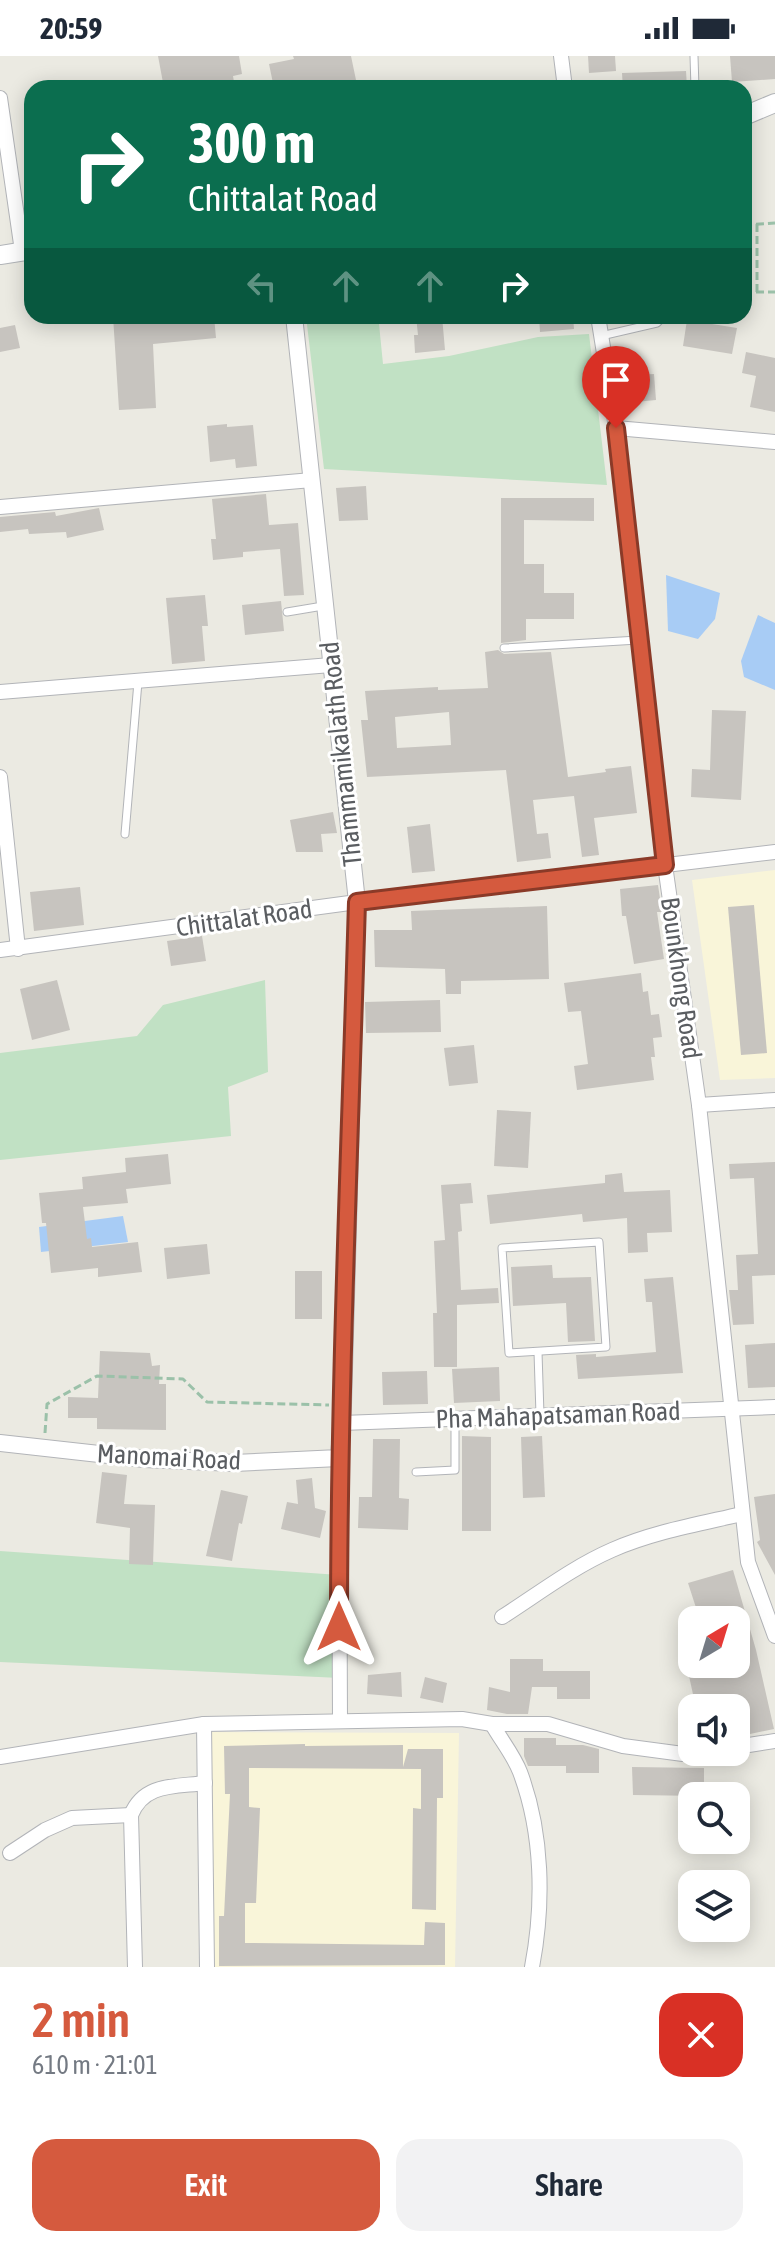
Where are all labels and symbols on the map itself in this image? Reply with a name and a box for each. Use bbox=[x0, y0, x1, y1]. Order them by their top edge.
pin bbox=[582, 346, 650, 428]
street label: Thammamikalath Road bbox=[314, 640, 368, 868]
street label: Chittalat Road bbox=[174, 894, 314, 942]
street label: Bounkhong Road bbox=[655, 895, 707, 1061]
street label: Pha Mahapatsaman Road bbox=[435, 1396, 681, 1434]
street label: Manomai Road bbox=[96, 1438, 242, 1476]
position arrow bbox=[297, 1585, 381, 1669]
north arrow bbox=[678, 1606, 750, 1678]

